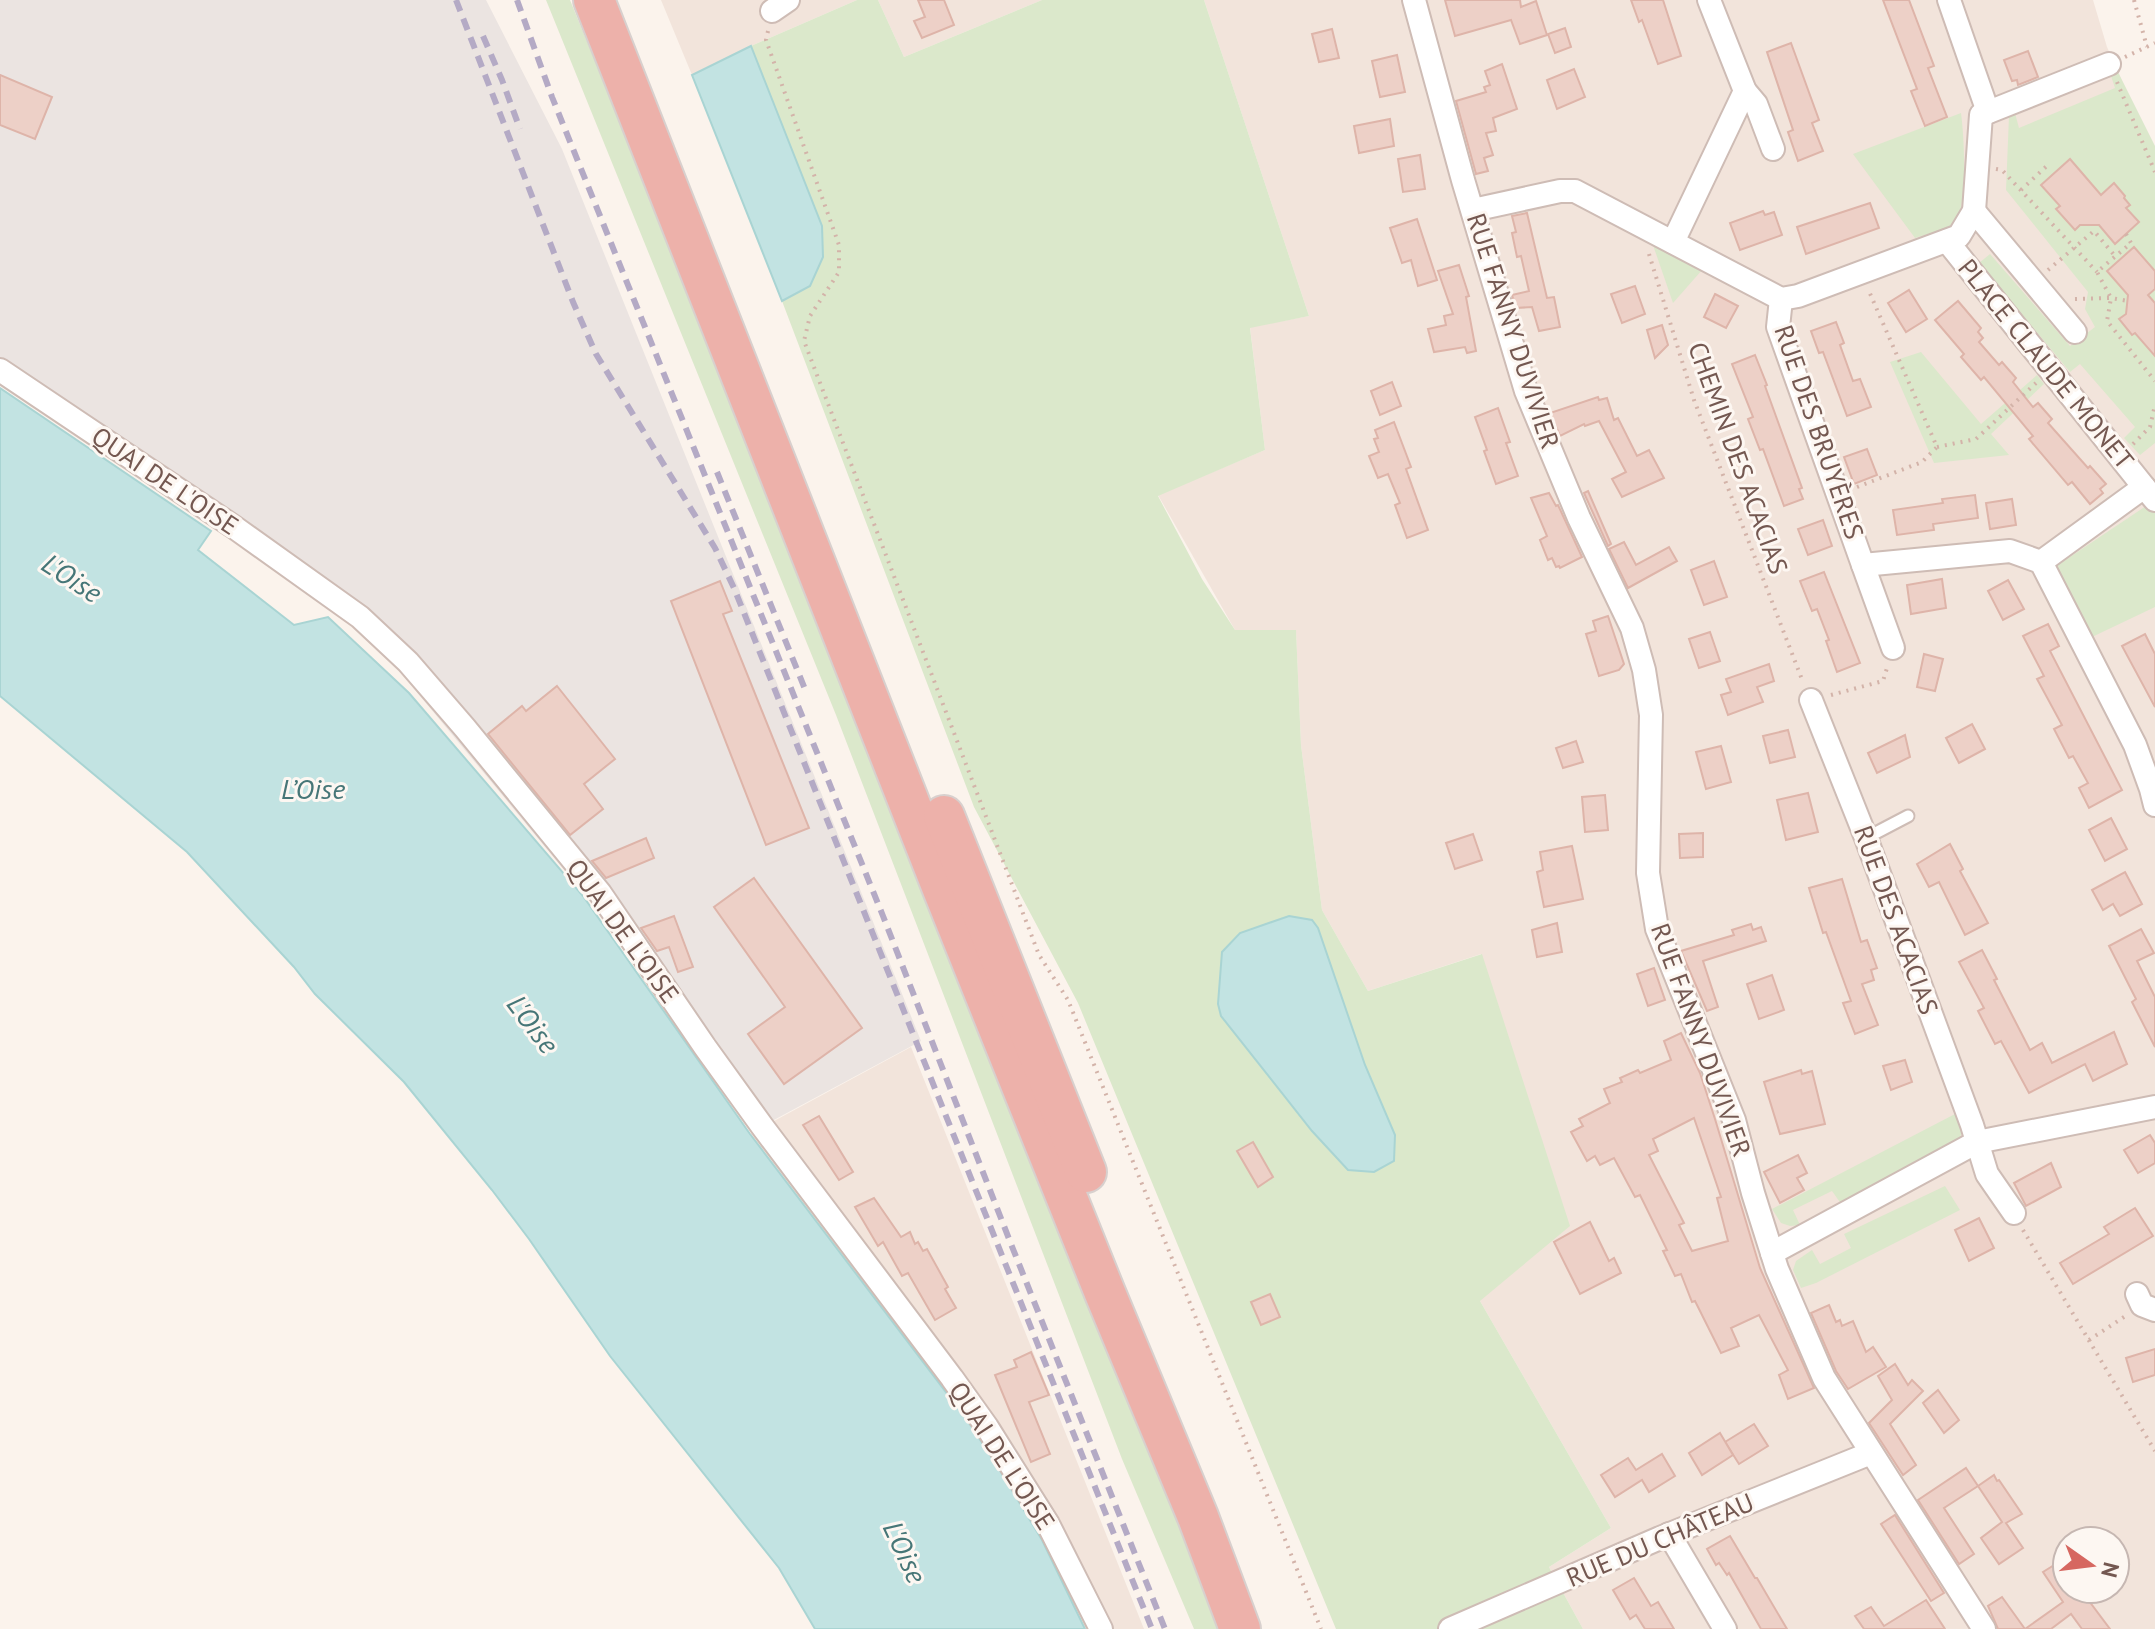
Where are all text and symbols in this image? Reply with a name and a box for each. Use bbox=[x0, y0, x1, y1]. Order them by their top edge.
street label: RUE FANNY DUVIVIER bbox=[1460, 209, 1567, 453]
street label: PLACE CLAUDE MONET bbox=[1951, 252, 2141, 476]
street label: RUE DES BRUYÈRES bbox=[1767, 320, 1872, 543]
street label: CHEMIN DES ACACIAS bbox=[1681, 337, 1796, 578]
street label: QUAI DE L'OISE bbox=[85, 419, 245, 542]
water label: L'Oise bbox=[35, 544, 109, 611]
water label: L’Oise bbox=[281, 770, 345, 807]
street label: RUE DES ACACIAS bbox=[1847, 821, 1946, 1019]
street label: QUAI DE L'OISE bbox=[560, 852, 687, 1009]
street label: RUE FANNY DUVIVIER bbox=[1644, 919, 1759, 1161]
water label: L'Oise bbox=[499, 987, 568, 1061]
street label: QUAI DE L'OISE bbox=[942, 1375, 1063, 1536]
street label: RUE DU CHÂTEAU bbox=[1561, 1485, 1759, 1594]
water label: L'Oise bbox=[875, 1515, 936, 1589]
north arrow bbox=[2051, 1525, 2131, 1605]
text: N bbox=[2095, 1559, 2126, 1580]

